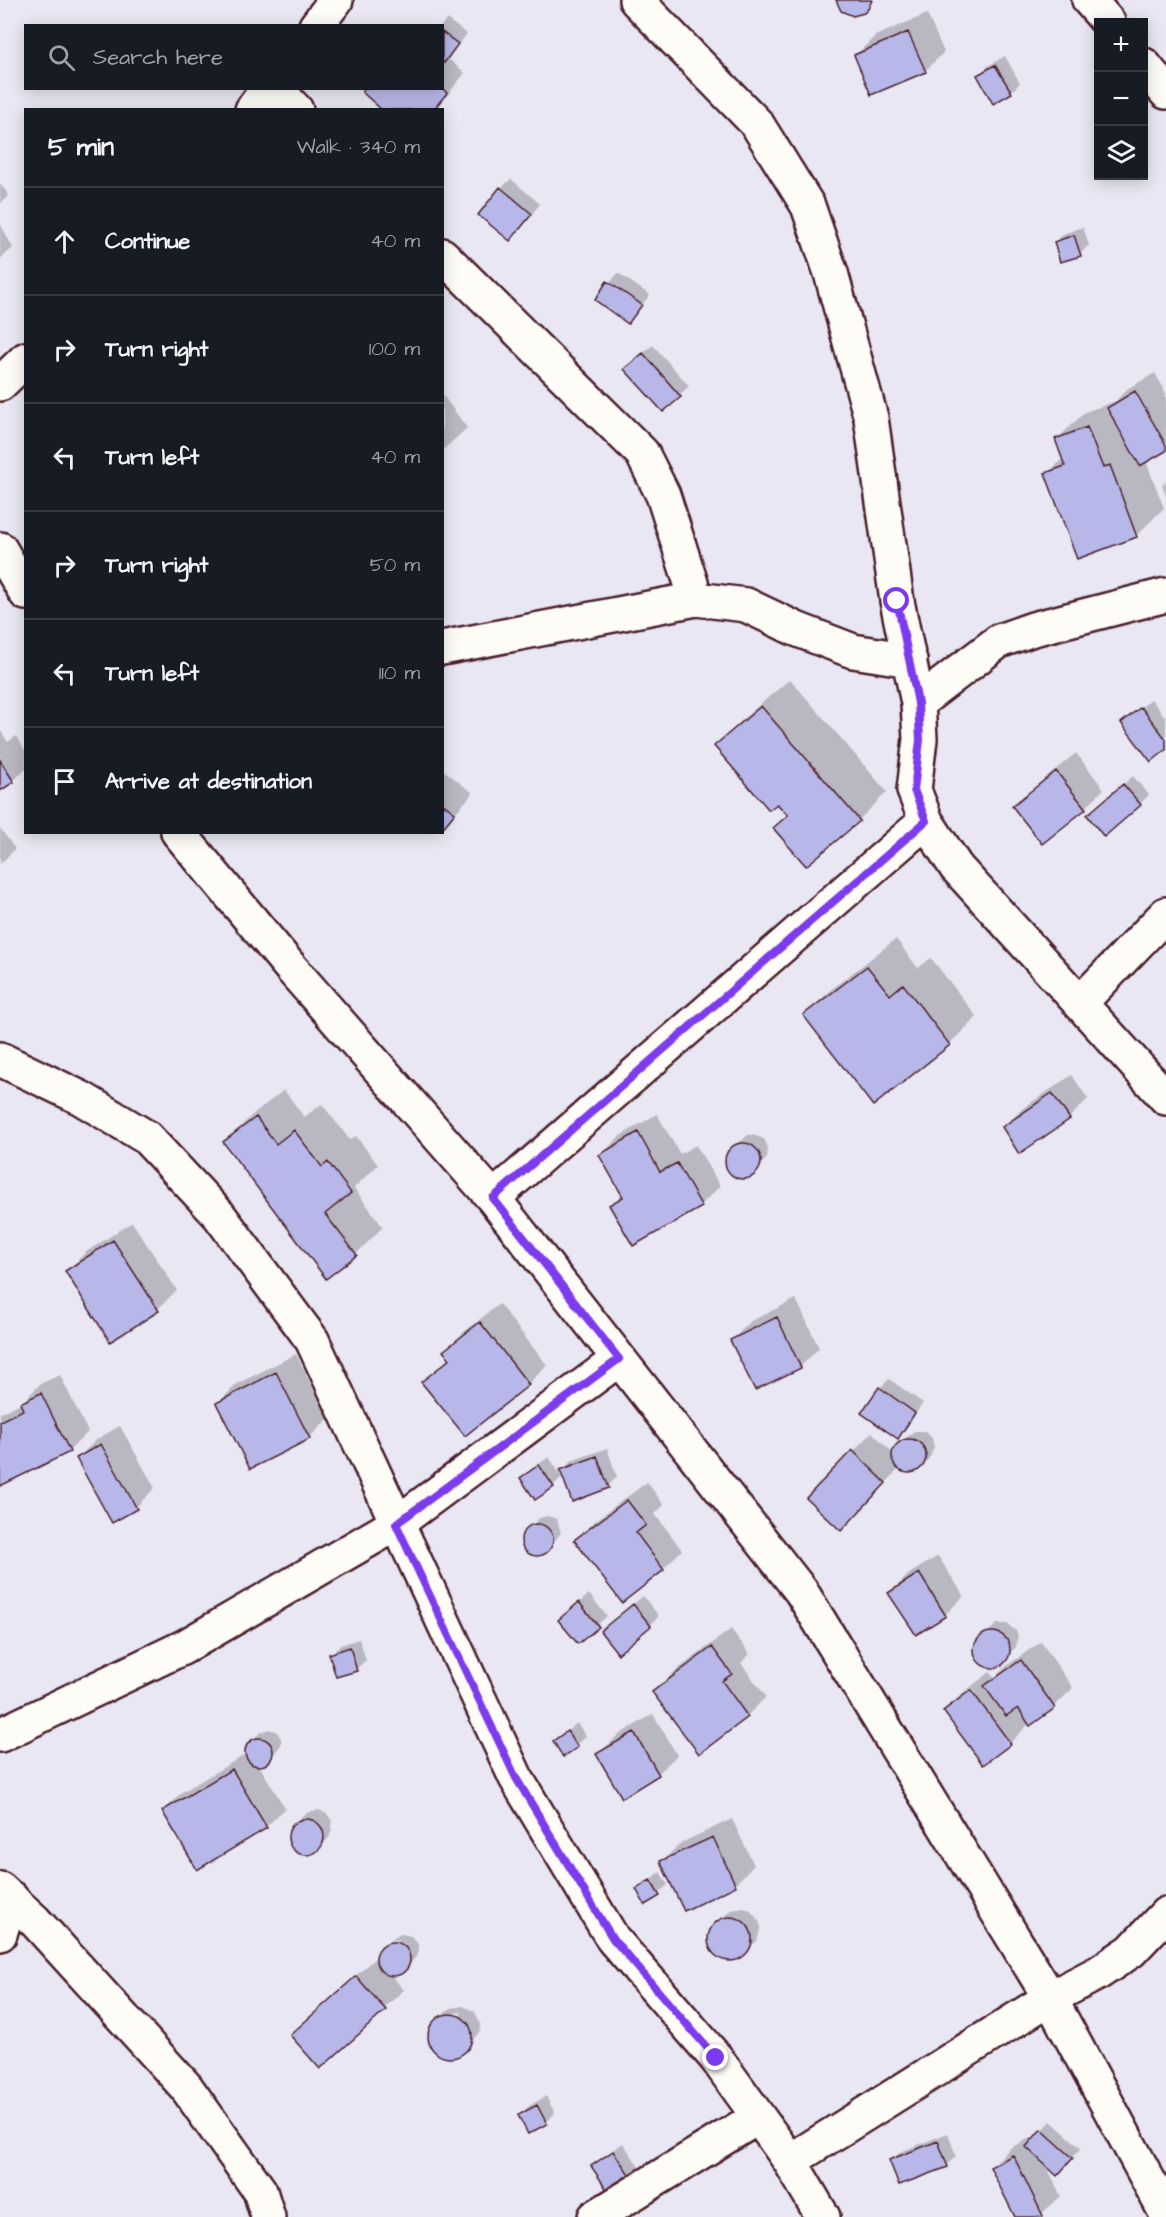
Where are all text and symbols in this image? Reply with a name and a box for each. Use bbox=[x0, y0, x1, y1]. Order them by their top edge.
map controls bbox=[1094, 18, 1148, 180]
button: + bbox=[1094, 18, 1148, 72]
search box bbox=[24, 24, 444, 90]
icon: search bbox=[45, 41, 78, 74]
text: Search here bbox=[93, 42, 223, 73]
button: − bbox=[1094, 72, 1148, 126]
button: layers bbox=[1094, 126, 1148, 180]
text: 5 min bbox=[48, 129, 114, 165]
text: Walk · 340 m bbox=[297, 133, 420, 161]
icon: ahead bbox=[48, 225, 81, 258]
text: Continue bbox=[105, 226, 190, 257]
text: 40 m bbox=[370, 227, 420, 255]
icon: right bbox=[48, 333, 81, 366]
text: Turn right bbox=[105, 334, 208, 365]
text: 100 m bbox=[369, 335, 420, 363]
icon: left bbox=[48, 441, 81, 474]
text: Turn left bbox=[105, 442, 199, 473]
text: 40 m bbox=[370, 443, 420, 471]
icon: right bbox=[48, 549, 81, 582]
text: Turn right bbox=[105, 550, 208, 581]
text: 50 m bbox=[370, 551, 420, 579]
route start bbox=[883, 587, 909, 613]
icon: left bbox=[48, 657, 81, 690]
text: Turn left bbox=[105, 658, 199, 689]
text: 110 m bbox=[379, 659, 420, 687]
icon: arrive bbox=[48, 765, 81, 798]
text: Arrive at destination bbox=[105, 766, 312, 797]
route end bbox=[702, 2044, 728, 2070]

